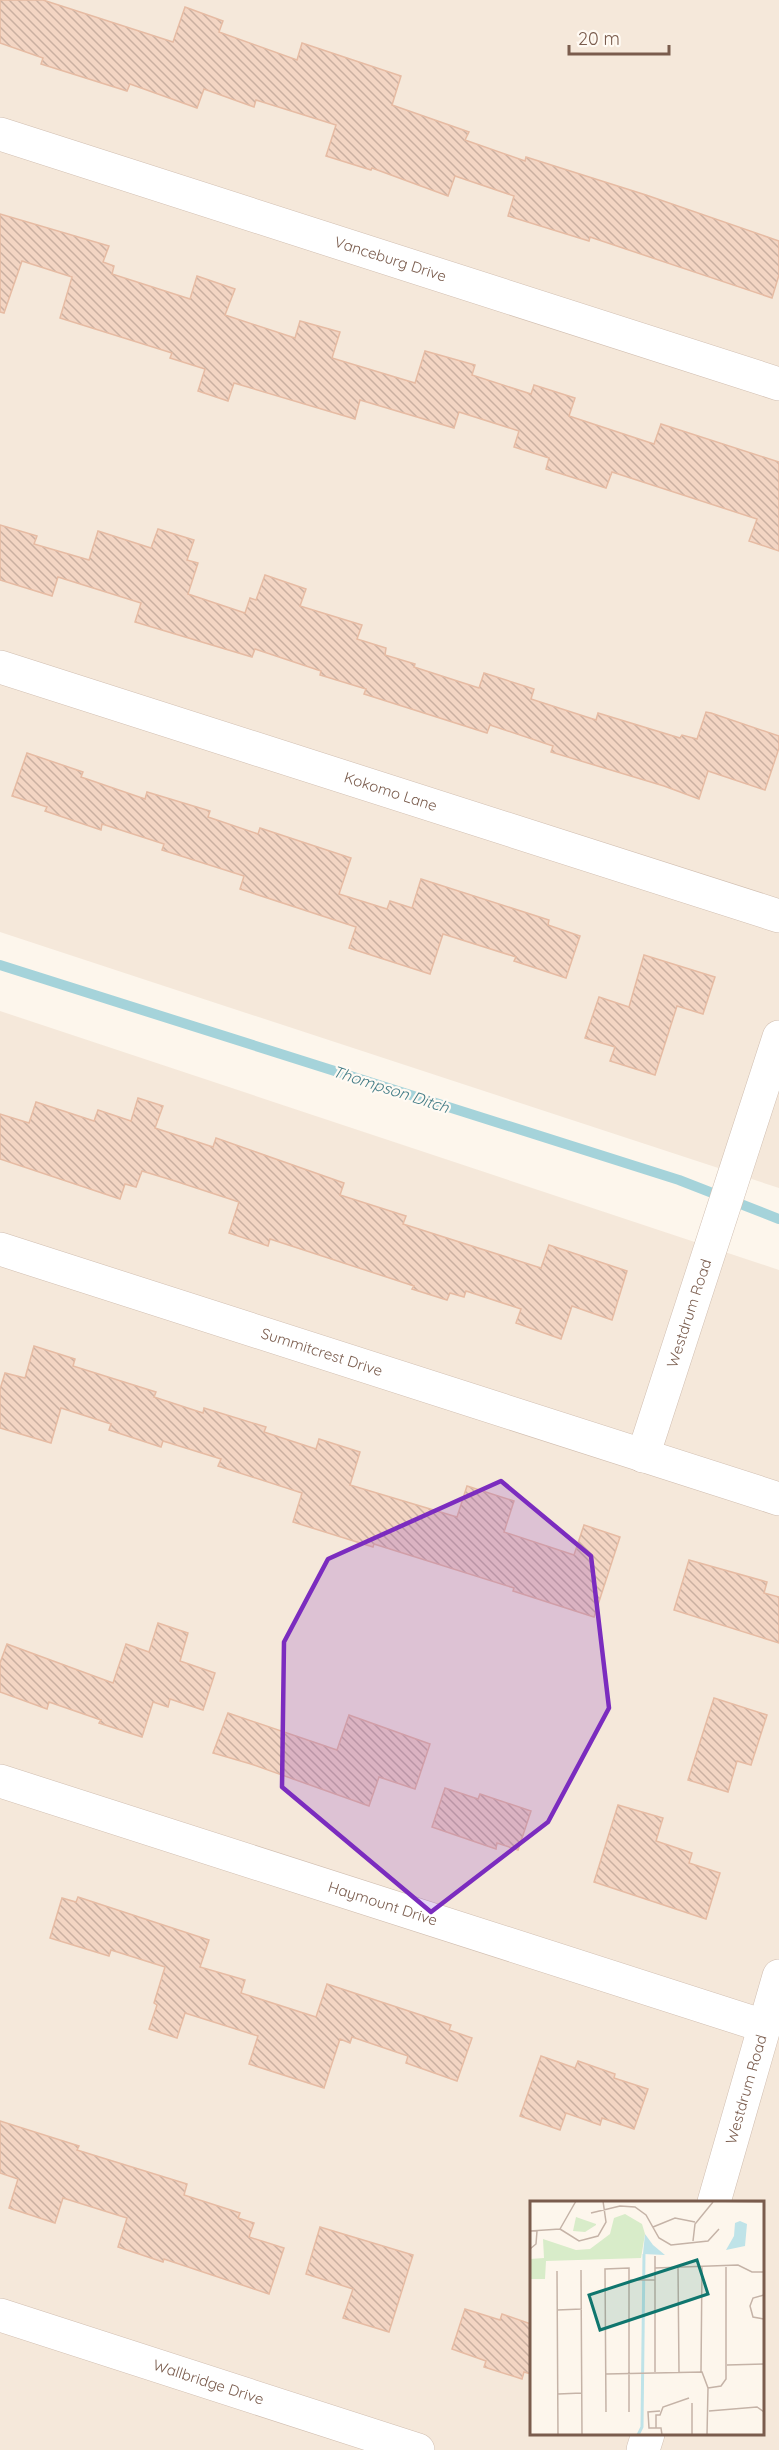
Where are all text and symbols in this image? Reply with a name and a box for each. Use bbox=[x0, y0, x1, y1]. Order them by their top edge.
scale bar bbox=[569, 18, 670, 56]
text: 20 m bbox=[578, 27, 620, 50]
street label: Vanceburg Drive bbox=[332, 232, 449, 286]
street label: Kokomo Lane bbox=[342, 768, 440, 815]
water label: Thompson Ditch bbox=[330, 1061, 453, 1118]
street label: Westdrum Road bbox=[662, 1256, 715, 1370]
street label: Summitcrest Drive bbox=[259, 1323, 385, 1380]
street label: Haymount Drive bbox=[326, 1877, 440, 1930]
street label: Westdrum Road bbox=[721, 2032, 771, 2146]
inset map bbox=[530, 2201, 764, 2435]
street label: Wallbridge Drive bbox=[151, 2355, 266, 2409]

